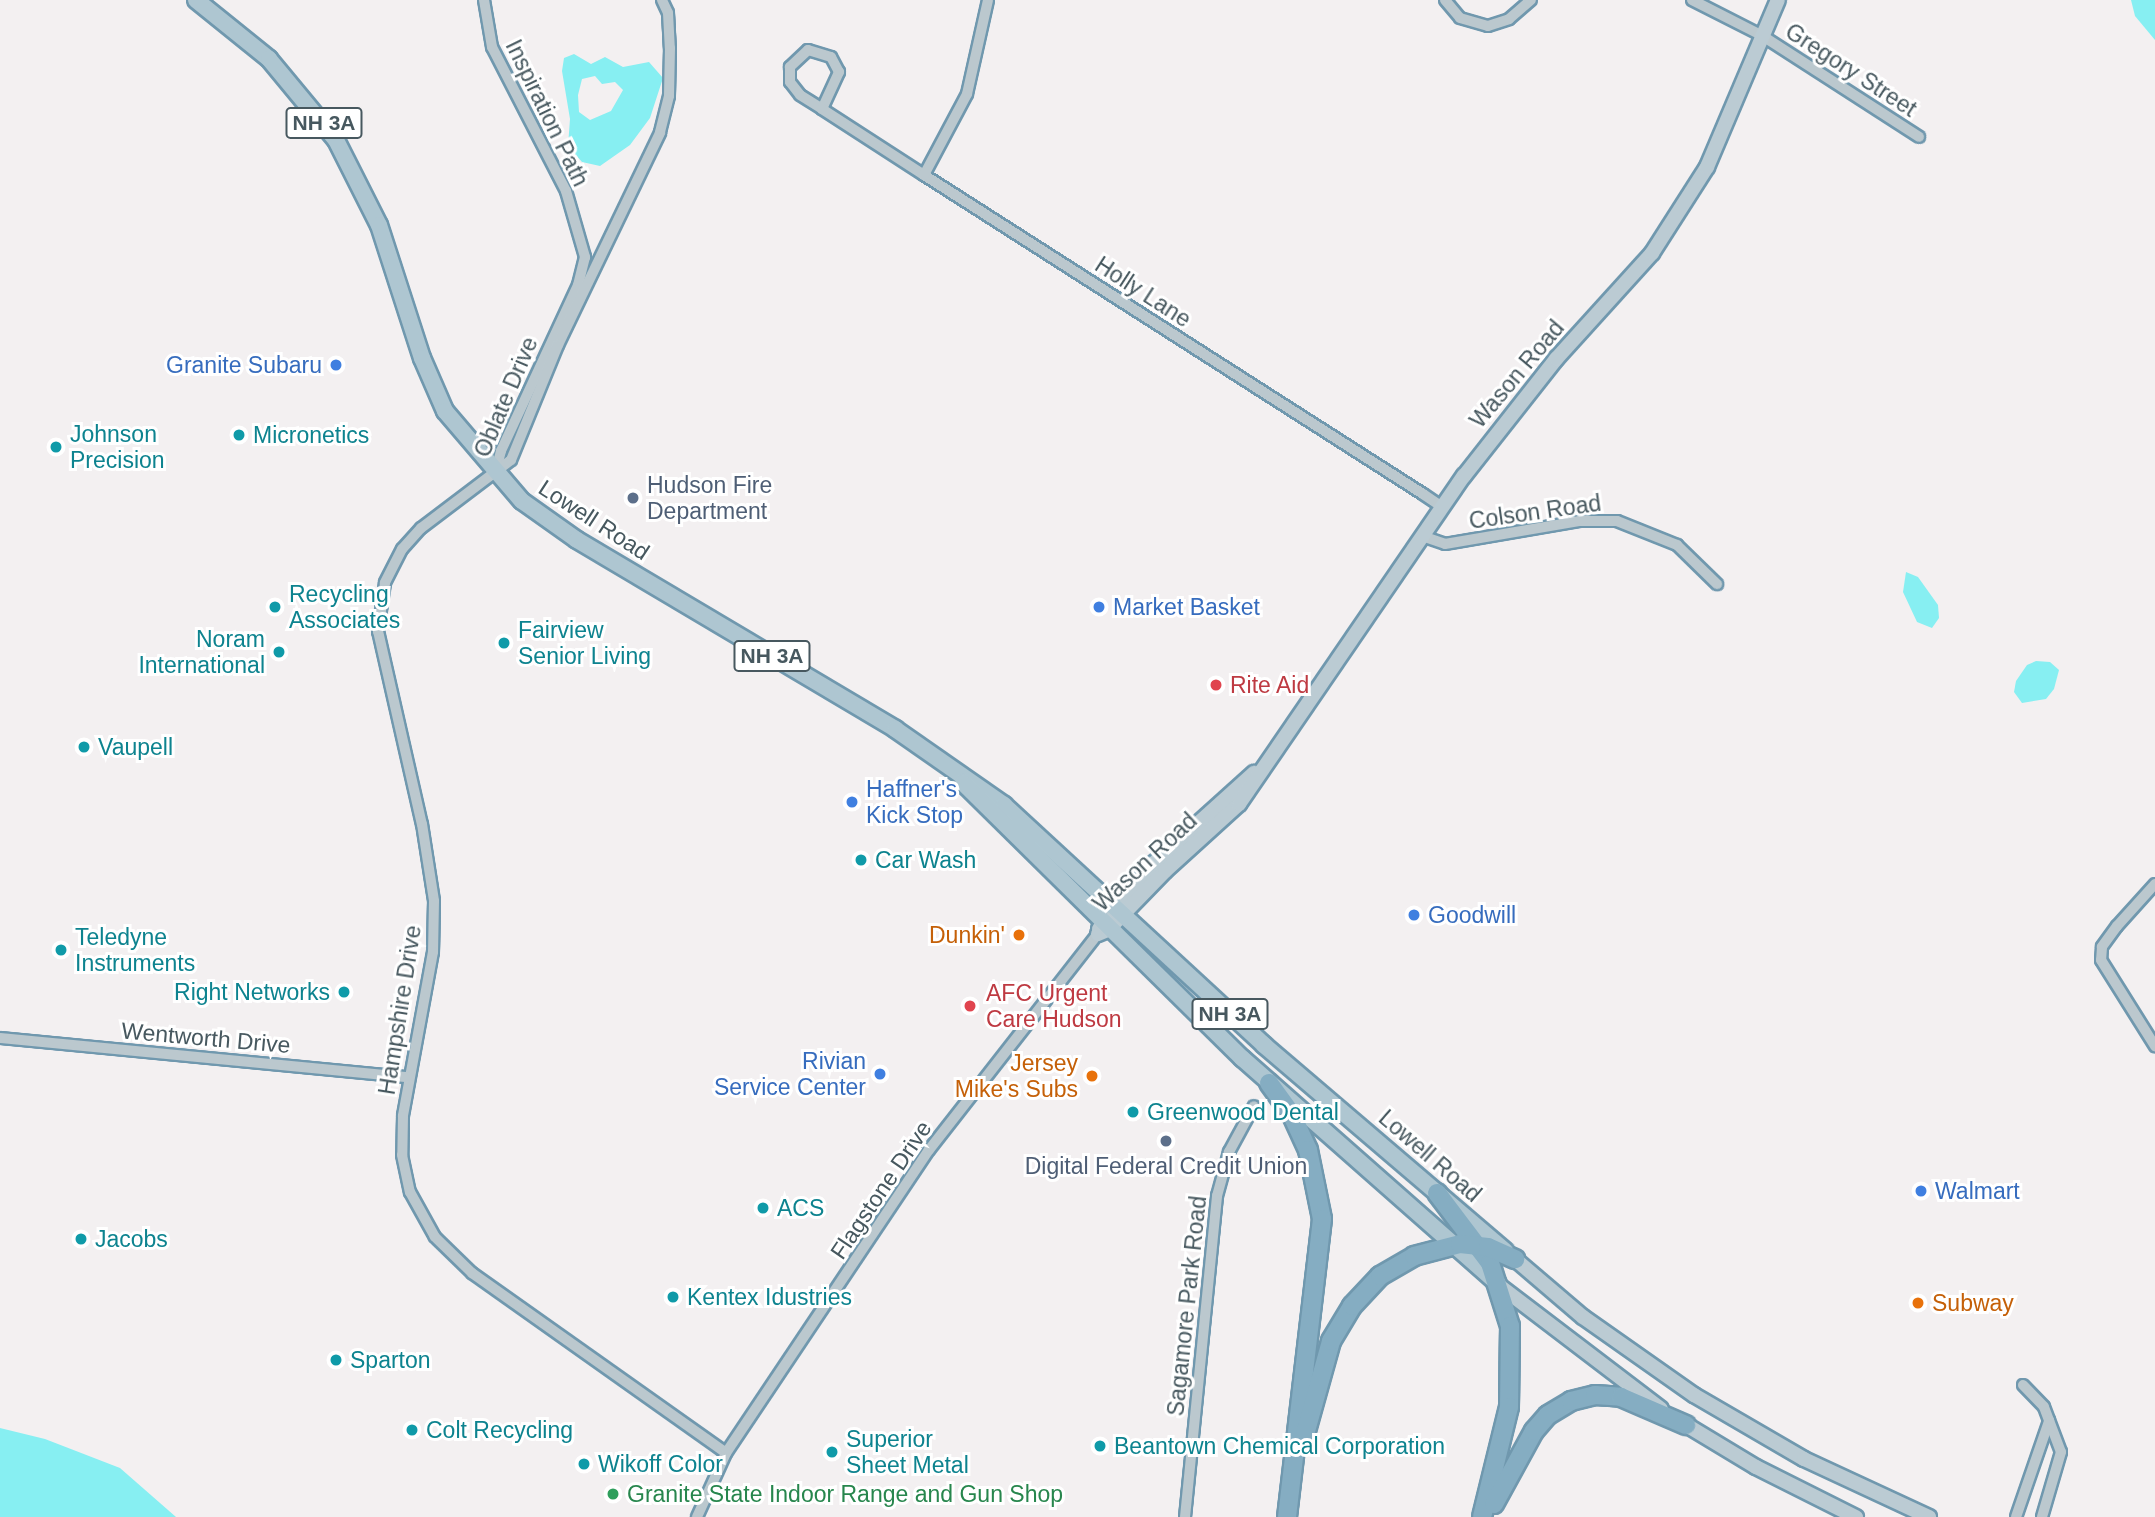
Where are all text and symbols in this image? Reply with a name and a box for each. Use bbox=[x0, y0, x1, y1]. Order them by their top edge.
street label: Gregory Street bbox=[1780, 17, 1922, 123]
street label: Inspiration Path bbox=[500, 35, 594, 191]
road number: NH 3A bbox=[284, 106, 364, 140]
street label: Holly Lane bbox=[1090, 251, 1196, 333]
street label: Wason Road bbox=[1464, 315, 1570, 433]
street label: Oblate Drive bbox=[468, 333, 544, 461]
place label: Granite Subaru bbox=[166, 351, 322, 379]
marker: Granite Subaru bbox=[328, 357, 344, 373]
place label: Johnson Precision bbox=[70, 420, 165, 474]
place label: Micronetics bbox=[253, 421, 369, 449]
marker: Micronetics bbox=[231, 427, 247, 443]
marker: Johnson Precision bbox=[48, 439, 64, 455]
place label: Hudson Fire Department bbox=[647, 471, 772, 525]
street label: Lowell Road bbox=[533, 474, 655, 566]
street label: Colson Road bbox=[1467, 489, 1603, 535]
marker: Hudson Fire Department bbox=[625, 490, 641, 506]
place label: Recycling Associates bbox=[289, 580, 400, 634]
place label: Market Basket bbox=[1113, 593, 1260, 621]
marker: Recycling Associates bbox=[267, 599, 283, 615]
marker: Market Basket bbox=[1091, 599, 1107, 615]
place label: Fairview Senior Living bbox=[518, 616, 651, 670]
place label: Noram International bbox=[138, 625, 265, 679]
marker: Fairview Senior Living bbox=[496, 635, 512, 651]
road number: NH 3A bbox=[732, 638, 812, 674]
marker: Noram International bbox=[271, 644, 287, 660]
place label: Rite Aid bbox=[1230, 671, 1311, 699]
marker: Rite Aid bbox=[1208, 677, 1224, 693]
place label: Vaupell bbox=[98, 733, 173, 761]
marker: Vaupell bbox=[76, 739, 92, 755]
place label: Haffner's Kick Stop bbox=[866, 775, 963, 829]
marker: Haffner's Kick Stop bbox=[844, 794, 860, 810]
street label: Wason Road bbox=[1087, 807, 1203, 917]
place label: Car Wash bbox=[875, 846, 976, 874]
marker: Car Wash bbox=[853, 852, 869, 868]
place label: Goodwill bbox=[1428, 901, 1516, 929]
marker: Goodwill bbox=[1406, 907, 1422, 923]
place label: Dunkin' bbox=[929, 921, 1005, 949]
place label: Teledyne Instruments bbox=[75, 923, 195, 977]
street label: Hampshire Drive bbox=[373, 923, 427, 1097]
marker: Dunkin' bbox=[1011, 927, 1027, 943]
marker: Teledyne Instruments bbox=[53, 942, 69, 958]
place label: Right Networks bbox=[174, 978, 330, 1006]
place label: AFC Urgent Care Hudson bbox=[986, 979, 1122, 1033]
marker: Right Networks bbox=[336, 984, 352, 1000]
marker: AFC Urgent Care Hudson bbox=[960, 996, 980, 1016]
road number: NH 3A bbox=[1190, 996, 1270, 1032]
street label: Wentworth Drive bbox=[120, 1017, 292, 1059]
place label: Rivian Service Center bbox=[714, 1047, 866, 1101]
place label: Jersey Mike's Subs bbox=[955, 1049, 1078, 1103]
marker: Rivian Service Center bbox=[872, 1066, 888, 1082]
marker: Jersey Mike's Subs bbox=[1084, 1068, 1100, 1084]
place label: Greenwood Dental bbox=[1147, 1098, 1339, 1126]
marker: Greenwood Dental bbox=[1125, 1104, 1141, 1120]
street label: Lowell Road bbox=[1373, 1104, 1487, 1208]
street label: Flagstone Drive bbox=[825, 1116, 937, 1264]
marker: Digital Federal Credit Union bbox=[1158, 1133, 1174, 1149]
place label: Digital Federal Credit Union bbox=[1025, 1152, 1307, 1180]
place label: Walmart bbox=[1935, 1177, 2020, 1205]
marker: Walmart bbox=[1913, 1183, 1929, 1199]
place label: ACS bbox=[777, 1194, 824, 1222]
street label: Sagamore Park Road bbox=[1162, 1195, 1212, 1417]
marker: ACS bbox=[755, 1200, 771, 1216]
place label: Jacobs bbox=[95, 1225, 168, 1253]
marker: Jacobs bbox=[73, 1231, 89, 1247]
place label: Kentex Idustries bbox=[687, 1283, 852, 1311]
marker: Kentex Idustries bbox=[665, 1289, 681, 1305]
place label: Subway bbox=[1932, 1289, 2014, 1317]
marker: Subway bbox=[1910, 1295, 1926, 1311]
place label: Sparton bbox=[350, 1346, 431, 1374]
marker: Sparton bbox=[328, 1352, 344, 1368]
place label: Colt Recycling bbox=[426, 1416, 573, 1444]
marker: Colt Recycling bbox=[404, 1422, 420, 1438]
place label: Superior Sheet Metal bbox=[846, 1425, 969, 1479]
place label: Beantown Chemical Corporation bbox=[1114, 1432, 1445, 1460]
marker: Beantown Chemical Corporation bbox=[1092, 1438, 1108, 1454]
marker: Superior Sheet Metal bbox=[824, 1444, 840, 1460]
place label: Wikoff Color bbox=[598, 1450, 723, 1478]
marker: Wikoff Color bbox=[576, 1456, 592, 1472]
place label: Granite State Indoor Range and Gun Shop bbox=[627, 1480, 1063, 1508]
marker: Granite State Indoor Range and Gun Shop bbox=[605, 1486, 621, 1502]

